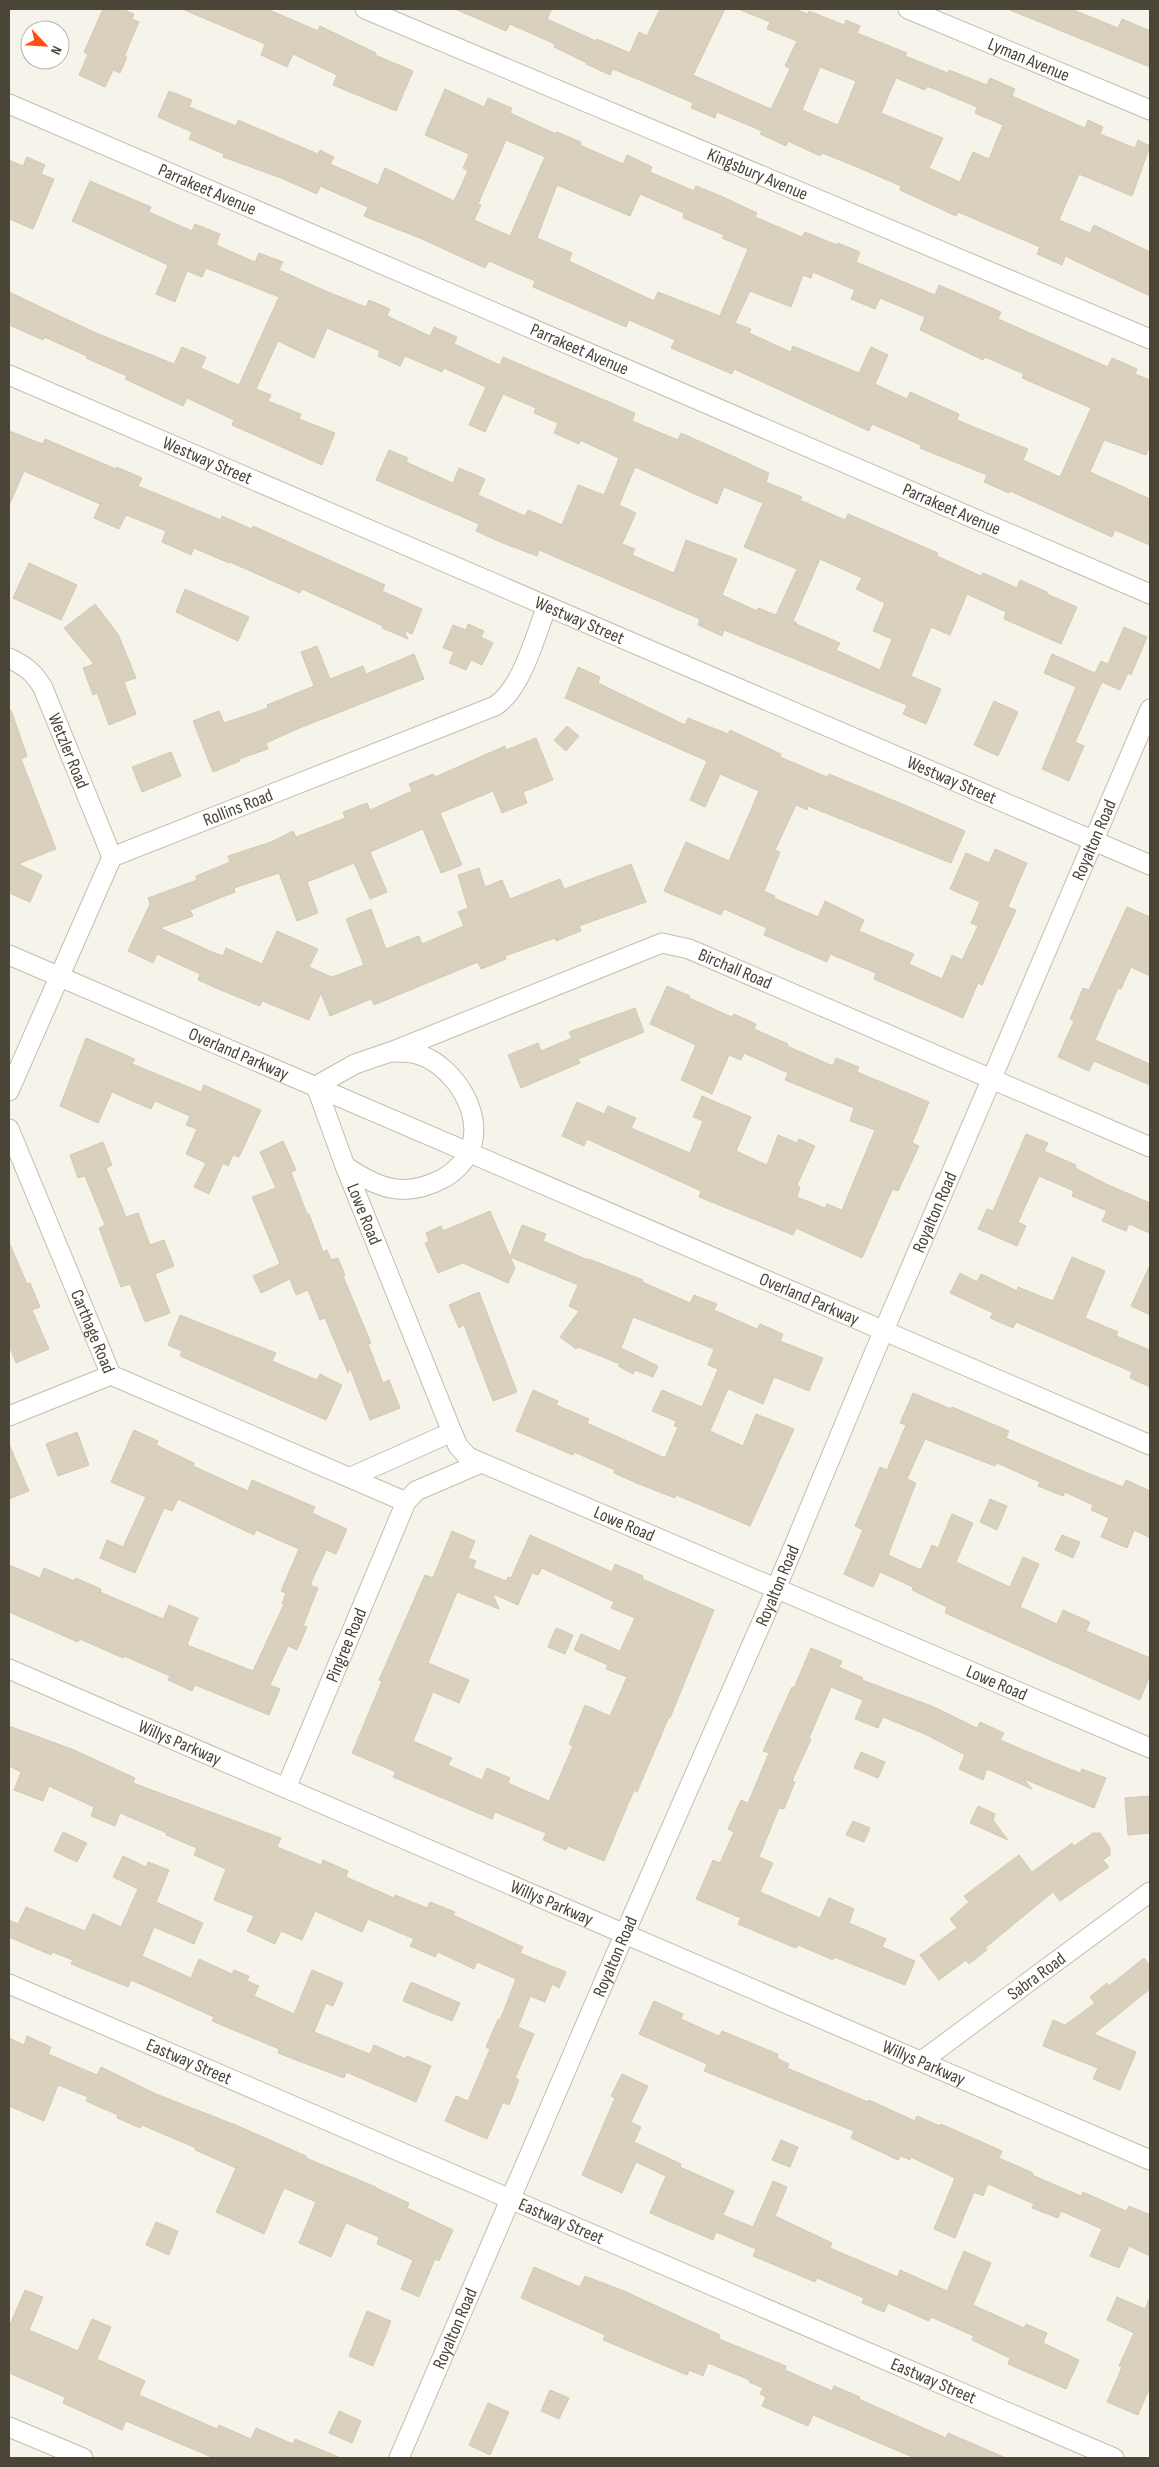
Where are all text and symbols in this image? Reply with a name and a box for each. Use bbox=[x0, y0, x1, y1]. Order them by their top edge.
north arrow bbox=[20, 20, 70, 70]
street label: Lyman Avenue bbox=[985, 33, 1073, 86]
text: N bbox=[47, 43, 66, 57]
street label: Kingsbury Avenue bbox=[704, 144, 811, 205]
street label: Parrakeet Avenue bbox=[155, 159, 260, 220]
street label: Parrakeet Avenue bbox=[527, 319, 632, 379]
street label: Westway Street bbox=[160, 432, 256, 489]
street label: Parrakeet Avenue bbox=[899, 479, 1004, 539]
street label: Westway Street bbox=[532, 592, 628, 649]
street label: Wetzler Road bbox=[44, 710, 93, 791]
street label: Westway Street bbox=[904, 751, 1000, 808]
street label: Rollins Road bbox=[200, 784, 276, 831]
street label: Royalton Road bbox=[1067, 796, 1120, 884]
street label: Birchall Road bbox=[695, 944, 775, 994]
street label: Overland Parkway bbox=[186, 1023, 292, 1084]
street label: Royalton Road bbox=[908, 1169, 961, 1256]
street label: Lowe Road bbox=[343, 1180, 386, 1248]
street label: Overland Parkway bbox=[756, 1268, 862, 1329]
street label: Carthage Road bbox=[66, 1287, 119, 1376]
street label: Lowe Road bbox=[591, 1501, 658, 1546]
street label: Royalton Road bbox=[751, 1542, 804, 1629]
street label: Pingree Road bbox=[321, 1605, 371, 1685]
street label: Lowe Road bbox=[963, 1660, 1030, 1705]
street label: Willys Parkway bbox=[135, 1715, 225, 1770]
street label: Willys Parkway bbox=[507, 1876, 597, 1930]
street label: Royalton Road bbox=[588, 1913, 642, 2000]
street label: Sabra Road bbox=[1003, 1948, 1069, 2004]
street label: Eastway Street bbox=[143, 2034, 235, 2089]
street label: Willys Parkway bbox=[879, 2036, 969, 2090]
street label: Eastway Street bbox=[516, 2193, 608, 2249]
street label: Royalton Road bbox=[428, 2285, 481, 2372]
street label: Eastway Street bbox=[888, 2353, 980, 2408]

